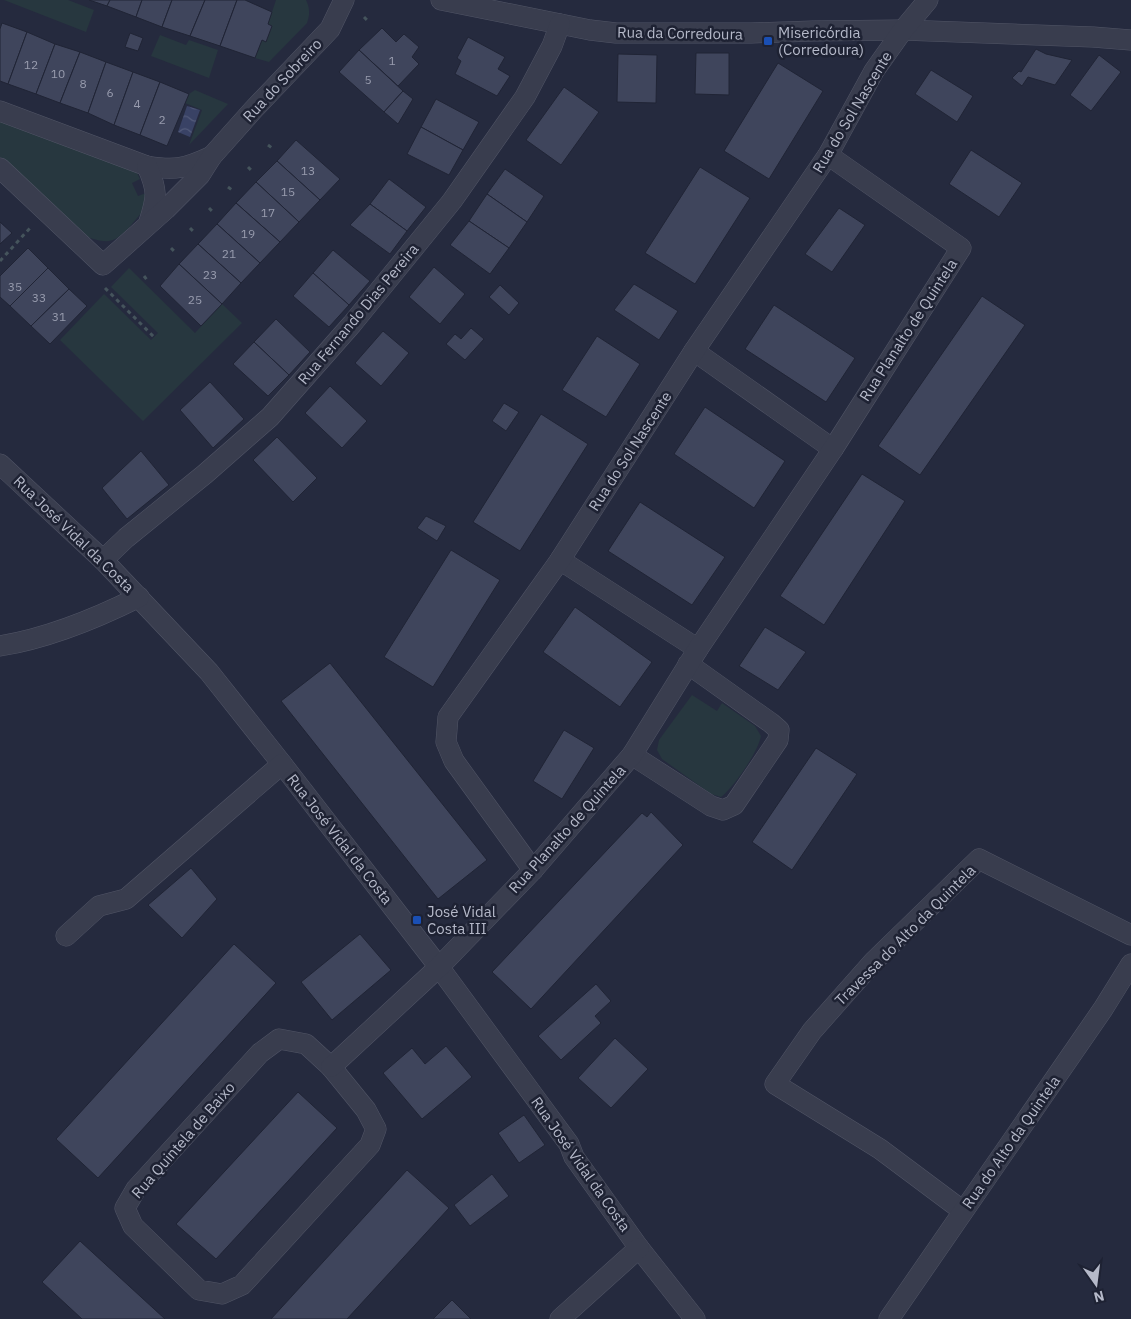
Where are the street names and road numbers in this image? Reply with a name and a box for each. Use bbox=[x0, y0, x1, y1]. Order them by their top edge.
street label: Rua da Corredoura bbox=[617, 22, 743, 44]
street label: Rua do Sobreiro bbox=[238, 34, 326, 126]
street label: Rua do Sol Nascente bbox=[808, 48, 896, 176]
street label: Rua Fernando Dias Pereira bbox=[294, 240, 422, 388]
street label: Rua Planalto de Quintela bbox=[855, 255, 961, 405]
street label: Rua do Sol Nascente bbox=[584, 388, 676, 514]
street label: Rua José Vidal da Costa bbox=[10, 471, 138, 597]
street label: Rua Planalto de Quintela bbox=[504, 761, 630, 897]
street label: Rua José Vidal da Costa bbox=[283, 770, 397, 908]
street label: Travessa do Alto da Quintela bbox=[831, 861, 979, 1009]
street label: Rua do Alto da Quintela bbox=[958, 1072, 1064, 1212]
street label: Rua Quintela de Baixo bbox=[127, 1078, 239, 1202]
street label: Rua José Vidal da Costa bbox=[527, 1093, 635, 1235]

